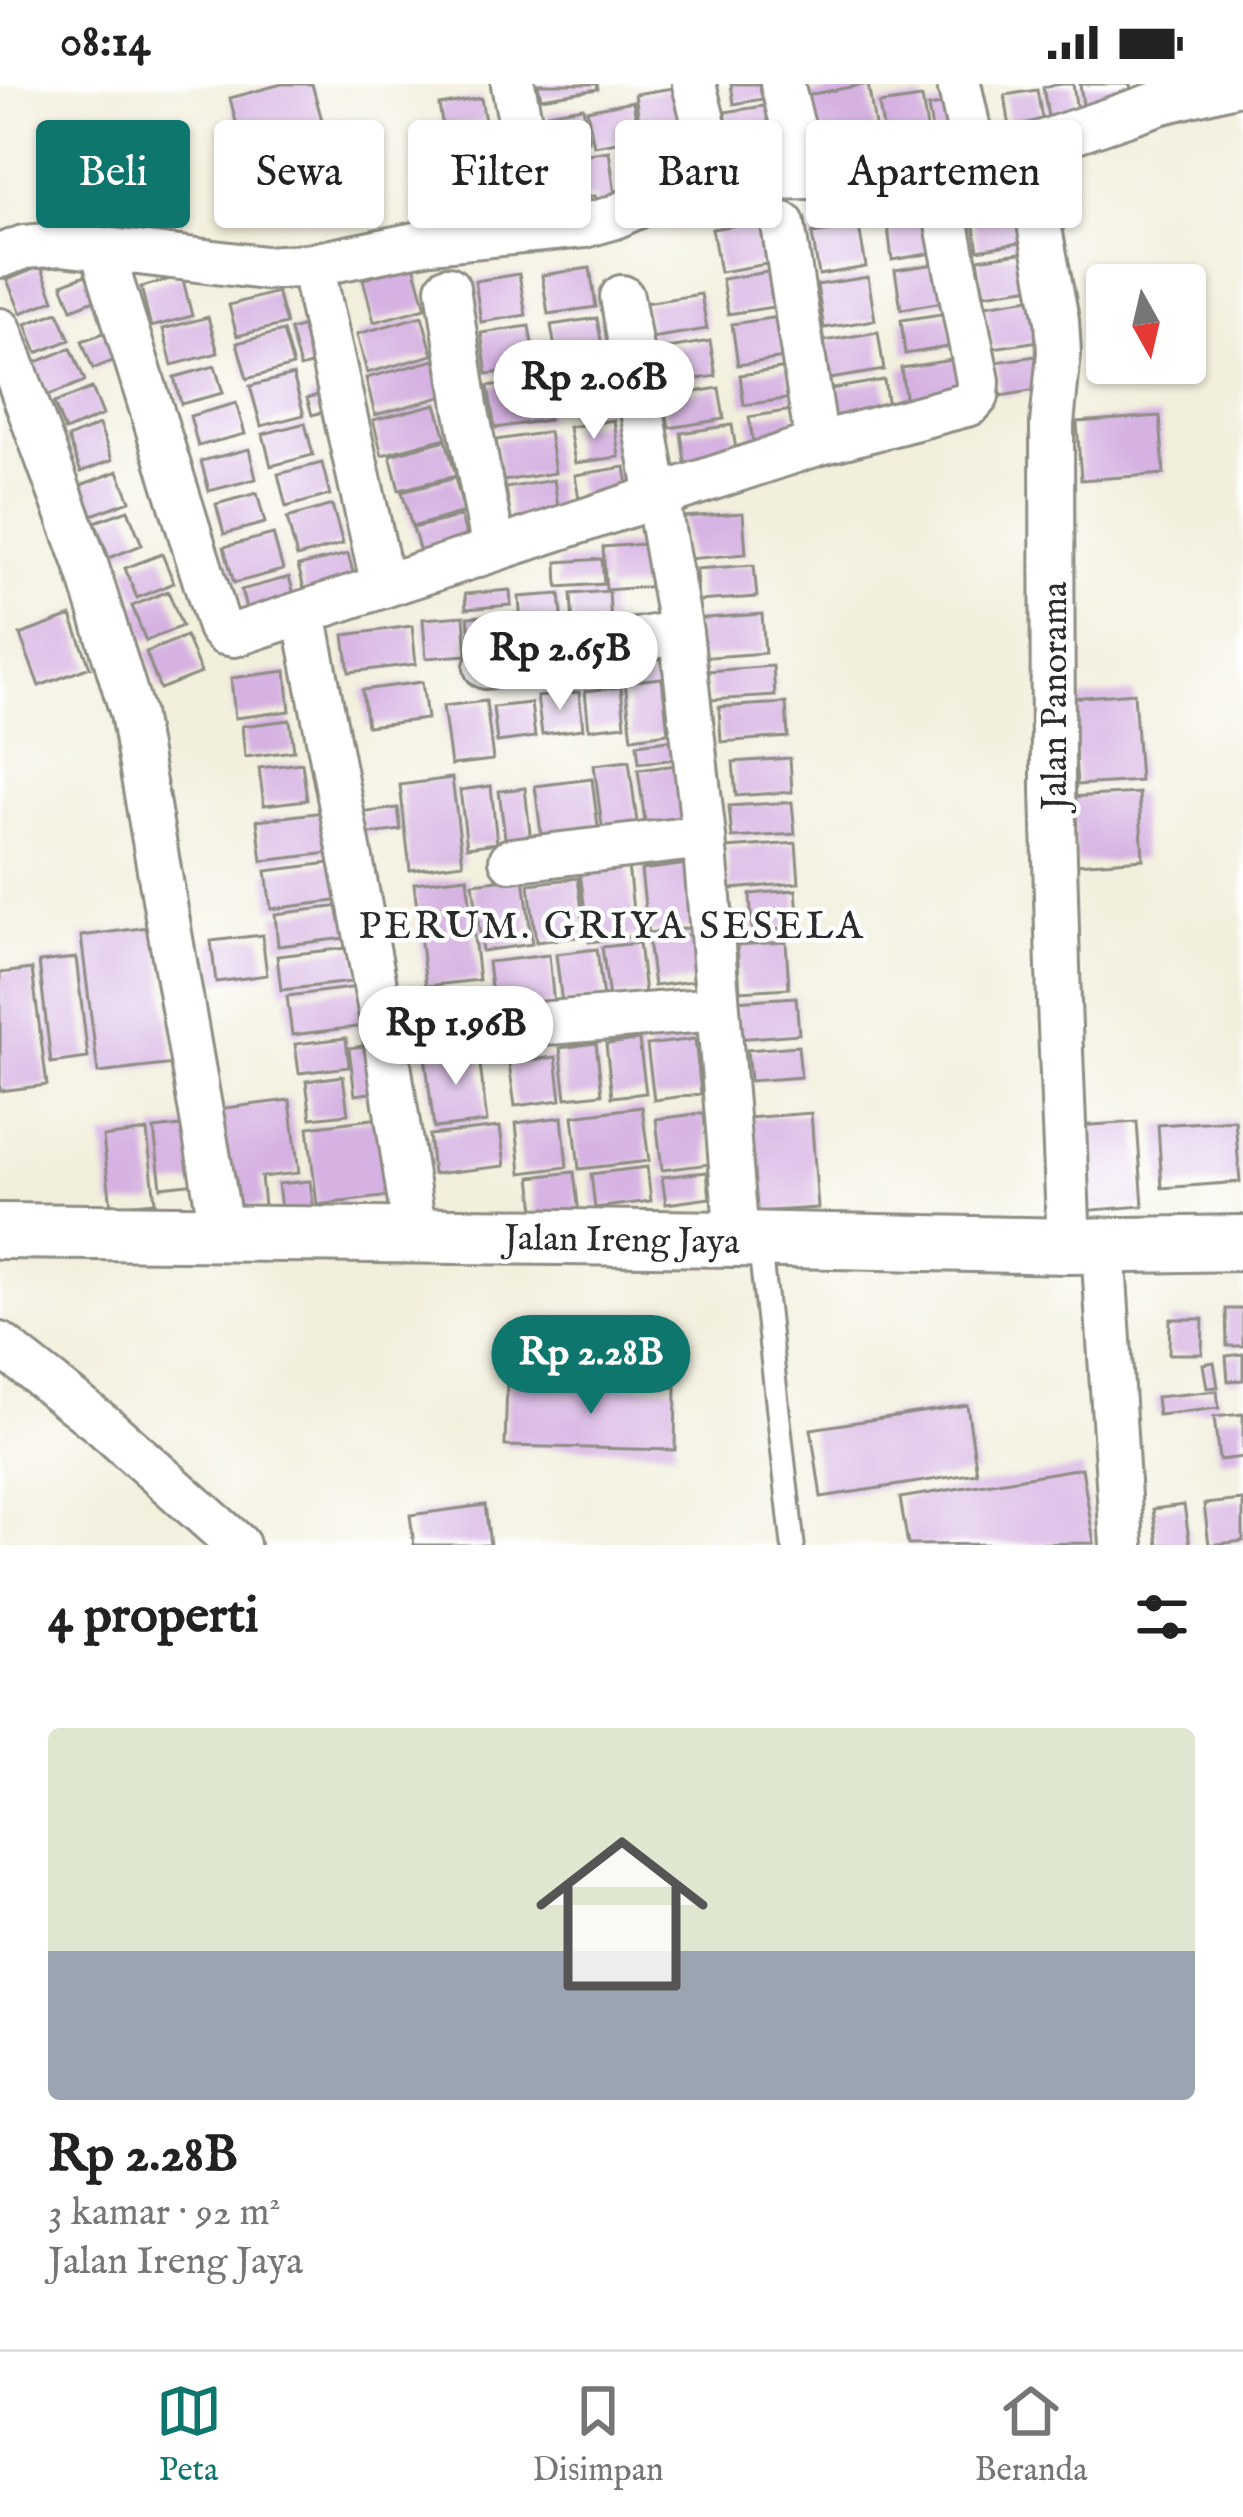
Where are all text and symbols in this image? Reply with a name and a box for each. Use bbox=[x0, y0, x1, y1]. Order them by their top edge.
text: 08:14 bbox=[60, 14, 150, 71]
chip: Beli bbox=[36, 120, 190, 228]
chip: Sewa bbox=[214, 120, 384, 228]
chip: Filter bbox=[408, 120, 591, 228]
chip: Baru bbox=[615, 120, 782, 228]
chip: Apartemen bbox=[806, 120, 1082, 228]
north arrow bbox=[1086, 264, 1206, 384]
map controls bbox=[1086, 264, 1206, 384]
pin: Rp 2.06B bbox=[470, 340, 718, 442]
text: Rp 2.06B bbox=[520, 354, 668, 403]
street label: Jalan Panorama bbox=[1033, 581, 1079, 814]
pin: Rp 2.65B bbox=[436, 611, 684, 713]
text: Rp 2.65B bbox=[489, 625, 631, 674]
district label: PERUM. GRIYA SESELA bbox=[359, 903, 866, 952]
pin: Rp 1.96B bbox=[332, 986, 580, 1088]
text: Rp 1.96B bbox=[385, 1000, 527, 1049]
street label: Jalan Ireng Jaya bbox=[500, 1216, 740, 1266]
pin: Rp 2.28B bbox=[467, 1315, 715, 1417]
text: Rp 2.28B bbox=[518, 1329, 664, 1378]
icon: filters bbox=[1129, 1584, 1195, 1650]
text: 4 properti bbox=[48, 1585, 259, 1650]
icon: home bbox=[514, 1806, 730, 2022]
text: Rp 2.28B bbox=[48, 2124, 238, 2189]
text: 3 kamar · 92 m² bbox=[48, 2189, 281, 2238]
text: Jalan Ireng Jaya bbox=[48, 2238, 303, 2287]
tab: Peta bbox=[156, 2378, 222, 2492]
tab: Disimpan bbox=[533, 2378, 664, 2492]
tab: Beranda bbox=[975, 2378, 1087, 2492]

